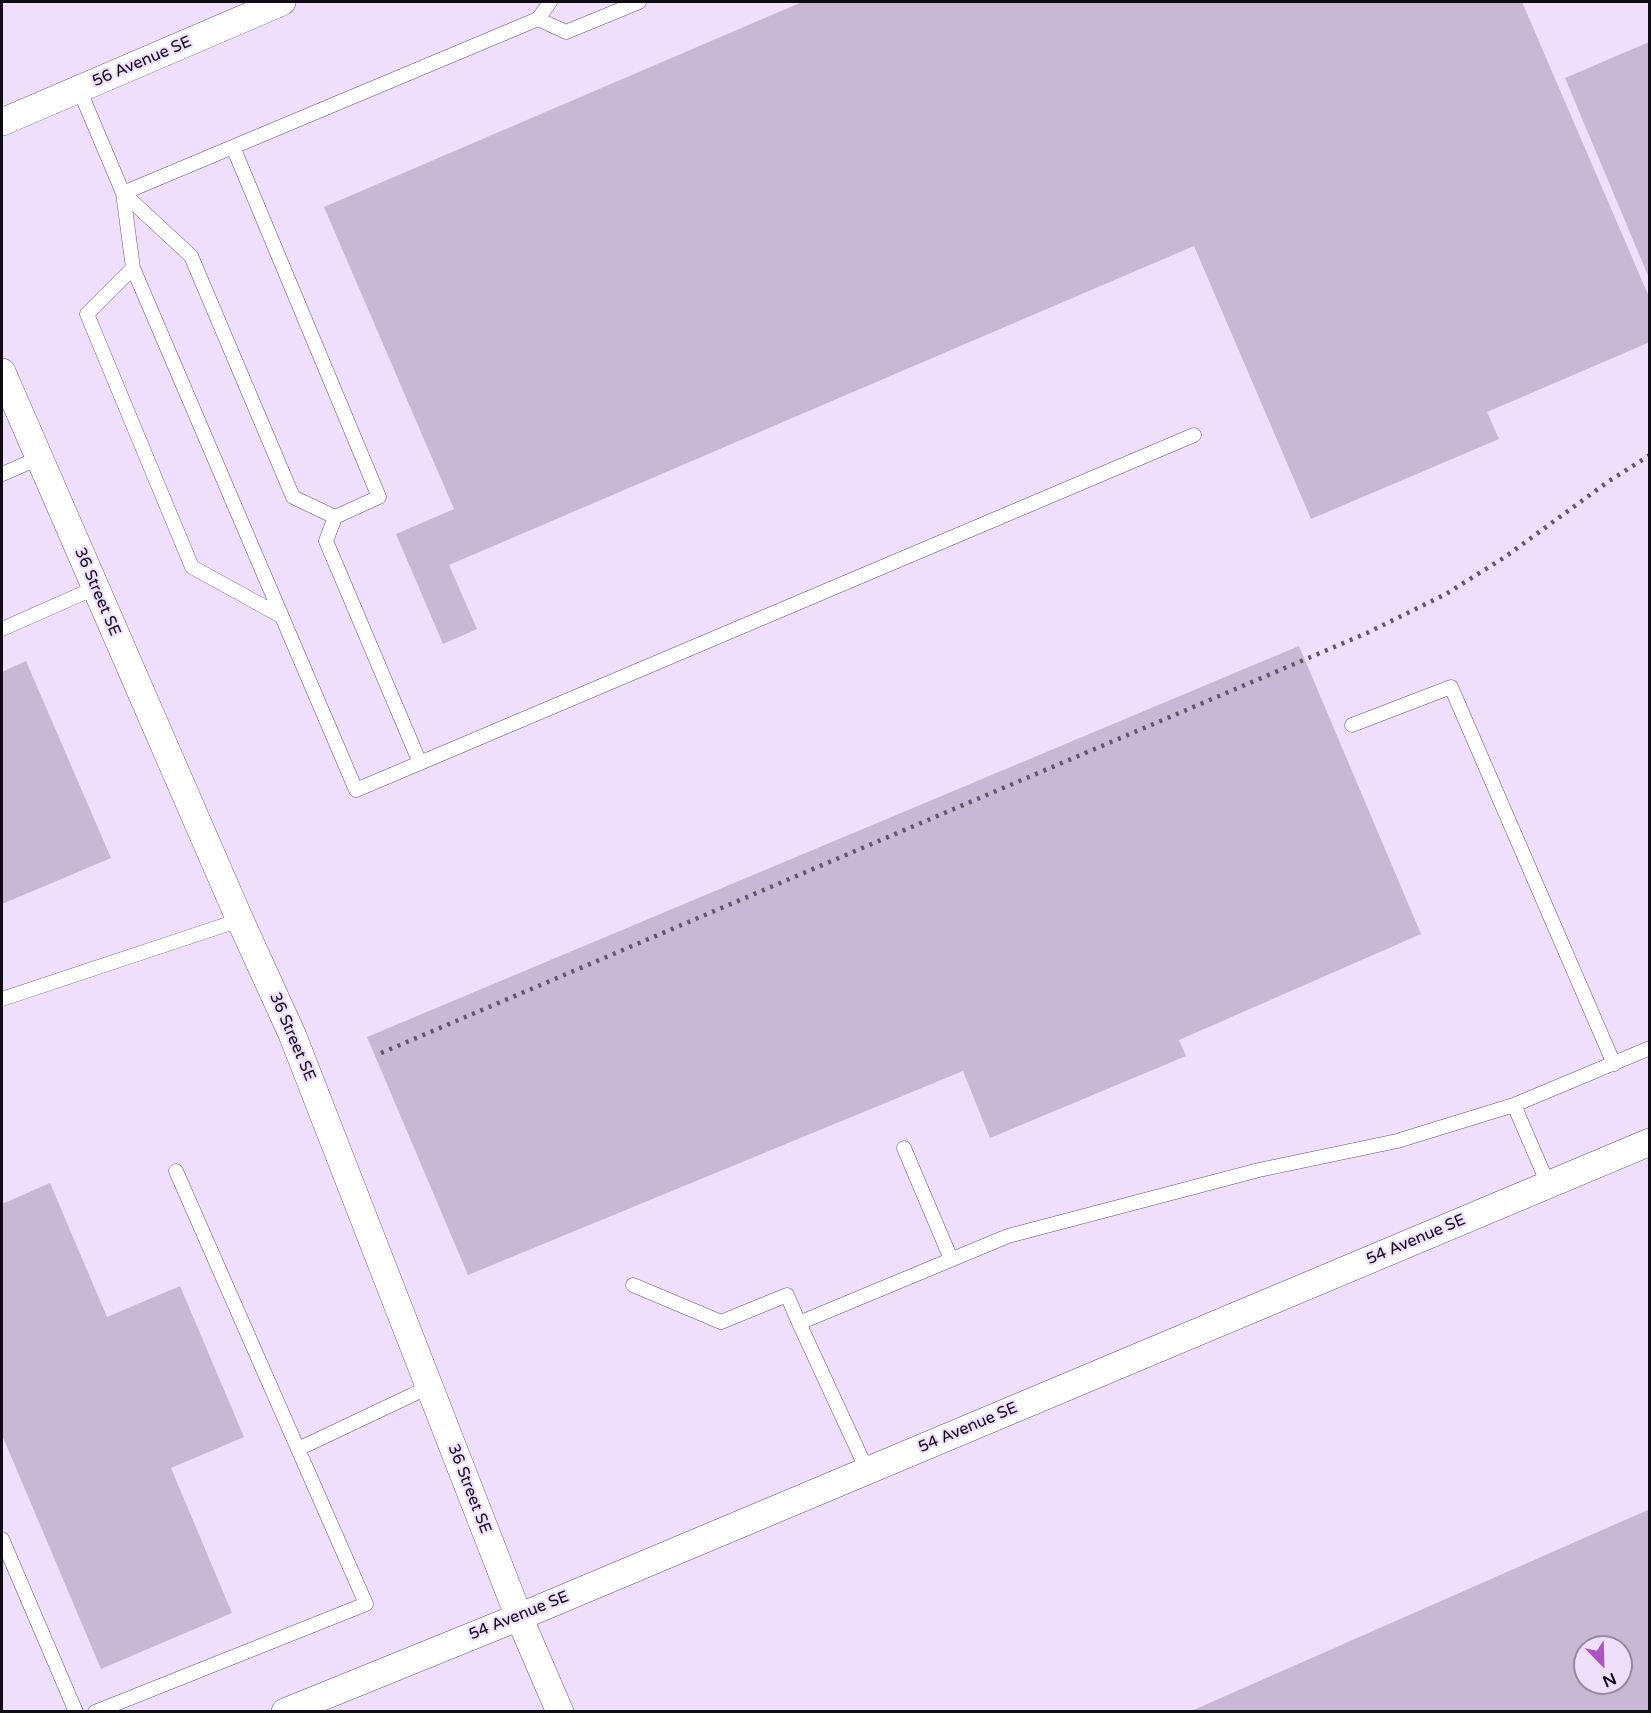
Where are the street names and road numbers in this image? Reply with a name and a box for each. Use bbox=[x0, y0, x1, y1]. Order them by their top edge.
street label: 56 Avenue SE bbox=[90, 33, 194, 91]
street label: 36 Street SE bbox=[70, 545, 124, 639]
street label: 36 Street SE bbox=[265, 990, 319, 1084]
street label: 54 Avenue SE bbox=[1364, 1211, 1468, 1269]
street label: 54 Avenue SE bbox=[916, 1399, 1020, 1457]
street label: 36 Street SE bbox=[443, 1442, 495, 1536]
street label: 54 Avenue SE bbox=[466, 1587, 572, 1645]

